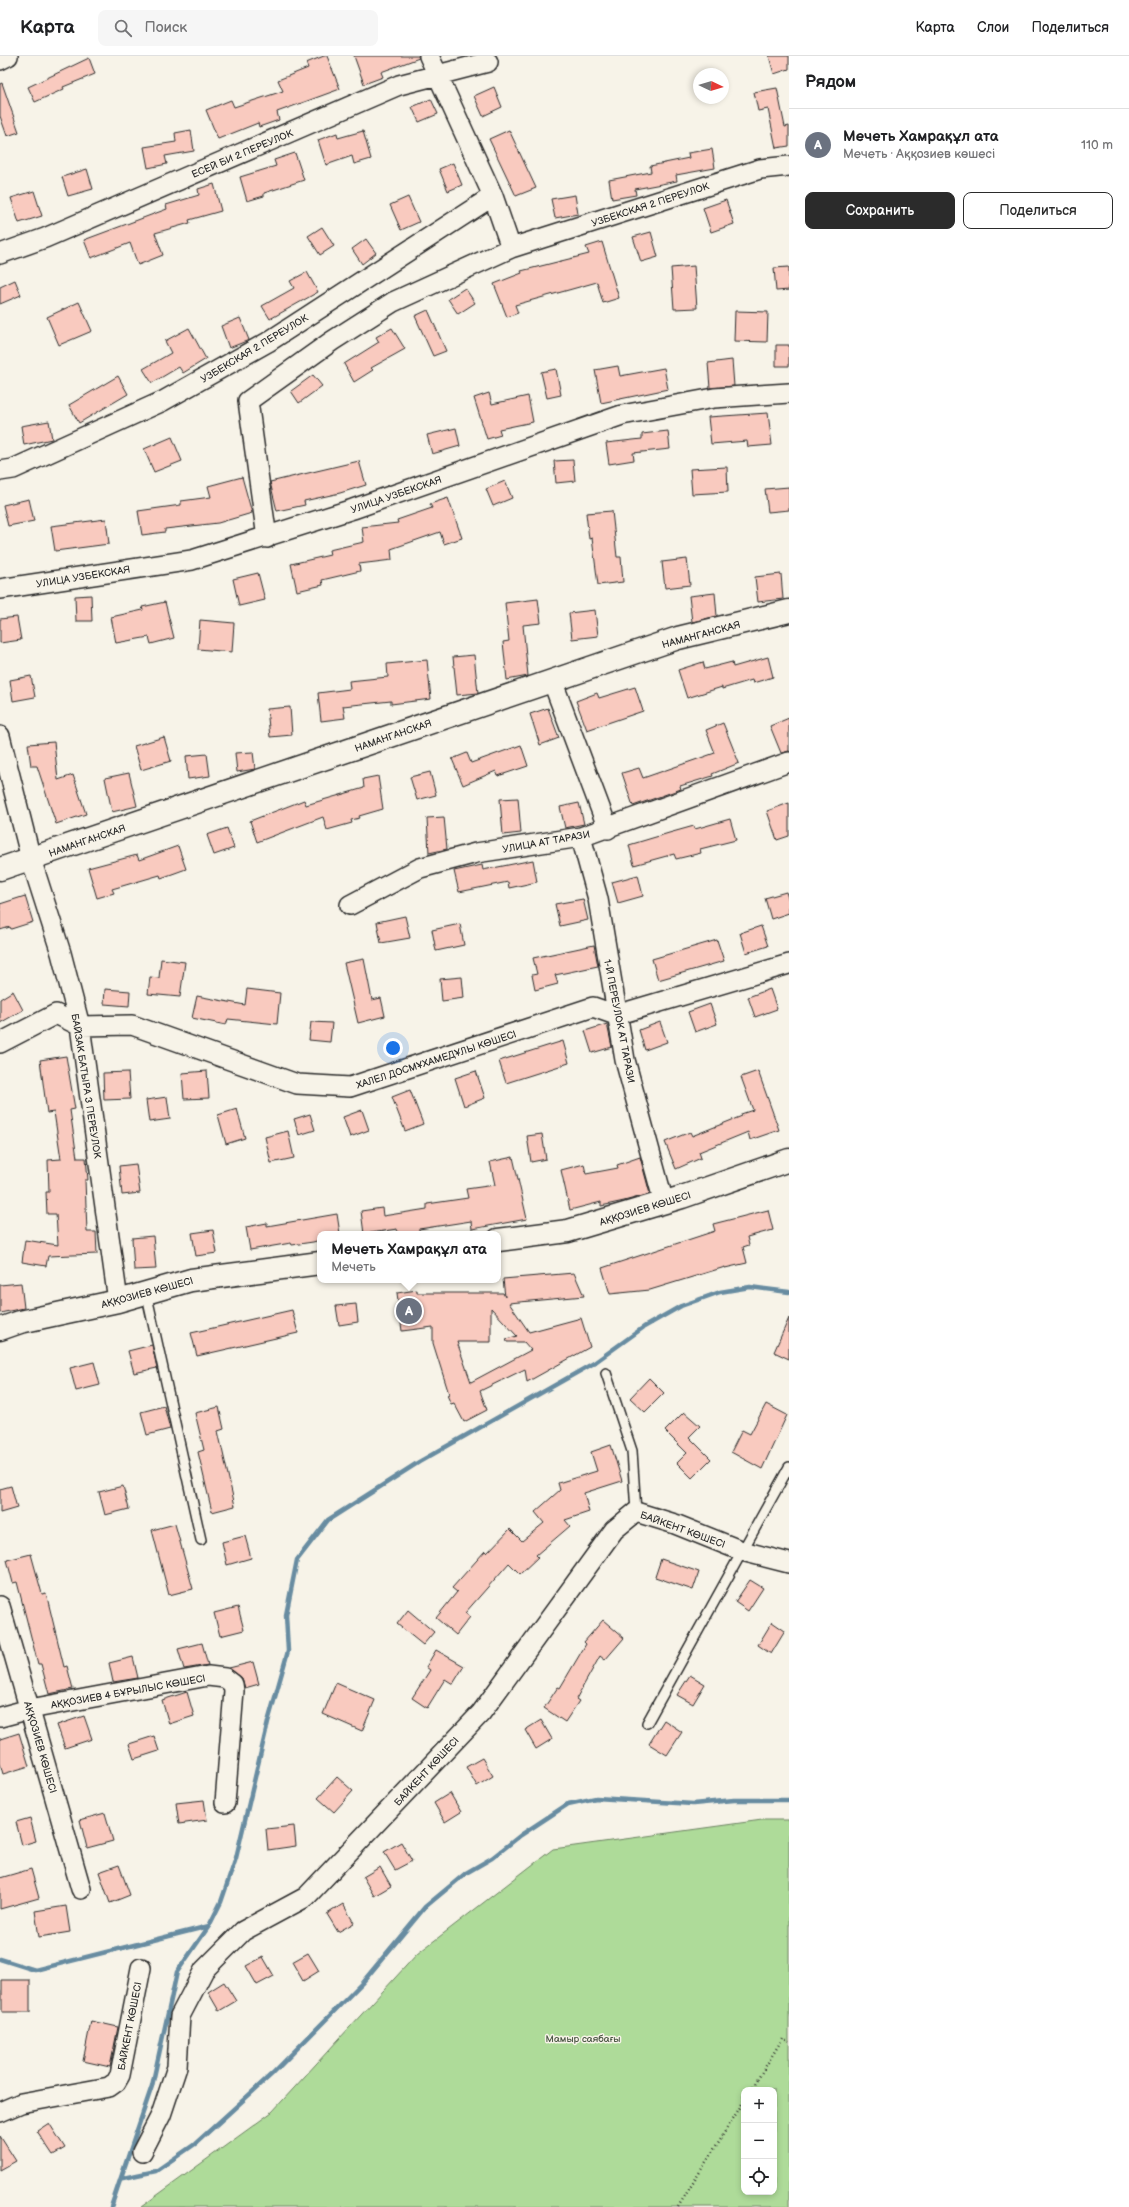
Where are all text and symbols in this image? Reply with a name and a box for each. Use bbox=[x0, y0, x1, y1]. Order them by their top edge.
search box bbox=[98, 10, 378, 46]
text: Карта bbox=[20, 16, 74, 39]
icon: search bbox=[112, 17, 134, 39]
text: Поиск bbox=[144, 18, 187, 37]
text: Карта bbox=[915, 19, 955, 36]
text: Слои bbox=[977, 19, 1009, 36]
text: Поделиться bbox=[1031, 19, 1109, 36]
north arrow bbox=[693, 68, 729, 104]
text: Рядом bbox=[805, 72, 856, 92]
street label: ЕСЕЙ БИ 2 ПЕРЕУЛОК bbox=[190, 127, 295, 181]
text: Мечеть Хамрақұл ата bbox=[843, 127, 999, 146]
text: A bbox=[814, 137, 822, 153]
text: 110 m bbox=[1081, 137, 1113, 153]
text: Мечеть · Аққозиев көшесі bbox=[843, 146, 995, 162]
street label: УЗБЕКСКАЯ 2 ПЕРЕУЛОК bbox=[590, 180, 711, 230]
button: Сохранить bbox=[805, 192, 955, 229]
button: Поделиться bbox=[963, 192, 1113, 229]
street label: УЗБЕКСКАЯ 2 ПЕРЕУЛОК bbox=[199, 312, 311, 386]
street label: УЛИЦА УЗБЕКСКАЯ bbox=[349, 474, 443, 516]
street label: УЛИЦА УЗБЕКСКАЯ bbox=[35, 564, 131, 590]
street label: НАМАНГАНСКАЯ bbox=[661, 619, 742, 651]
street label: НАМАНГАНСКАЯ bbox=[353, 717, 433, 755]
street label: НАМАНГАНСКАЯ bbox=[47, 822, 127, 860]
street label: УЛИЦА АТ ТАРАЗИ bbox=[501, 828, 591, 856]
street label: 1-Й ПЕРЕУЛОК АТ ТАРАЗИ bbox=[601, 958, 637, 1084]
street label: БАЙЗАК БАТЫРА 3 ПЕРЕУЛОК bbox=[69, 1013, 103, 1160]
street label: ХАЛЕЛ ДОСМҰХАМЕДҰЛЫ КӨШЕСІ bbox=[355, 1028, 518, 1092]
your location bbox=[383, 1038, 403, 1058]
street label: АҚҚОЗИЕВ КӨШЕСІ bbox=[597, 1189, 692, 1229]
popup bbox=[317, 1231, 501, 1283]
text: Мечеть Хамрақұл ата bbox=[331, 1240, 487, 1259]
text: Мечеть bbox=[331, 1259, 376, 1275]
street label: АҚҚОЗИЕВ КӨШЕСІ bbox=[99, 1275, 195, 1311]
pin: A bbox=[396, 1296, 422, 1326]
street label: БАЙКЕНТ КӨШЕСІ bbox=[639, 1509, 727, 1551]
street label: АҚҚОЗИЕВ 4 БҰРЫЛЫС КӨШЕСІ bbox=[49, 1672, 206, 1712]
street label: АҚҚОЗИЕВ КӨШЕСІ bbox=[21, 1699, 59, 1794]
street label: БАЙКЕНТ КӨШЕСІ bbox=[392, 1735, 462, 1808]
street label: БАЙКЕНТ КӨШЕСІ bbox=[116, 1981, 144, 2071]
park label: Мамыр саябағы bbox=[546, 2033, 620, 2045]
map controls bbox=[741, 2087, 777, 2195]
button: + bbox=[741, 2087, 777, 2123]
button: − bbox=[741, 2123, 777, 2159]
button: locate bbox=[741, 2159, 777, 2195]

